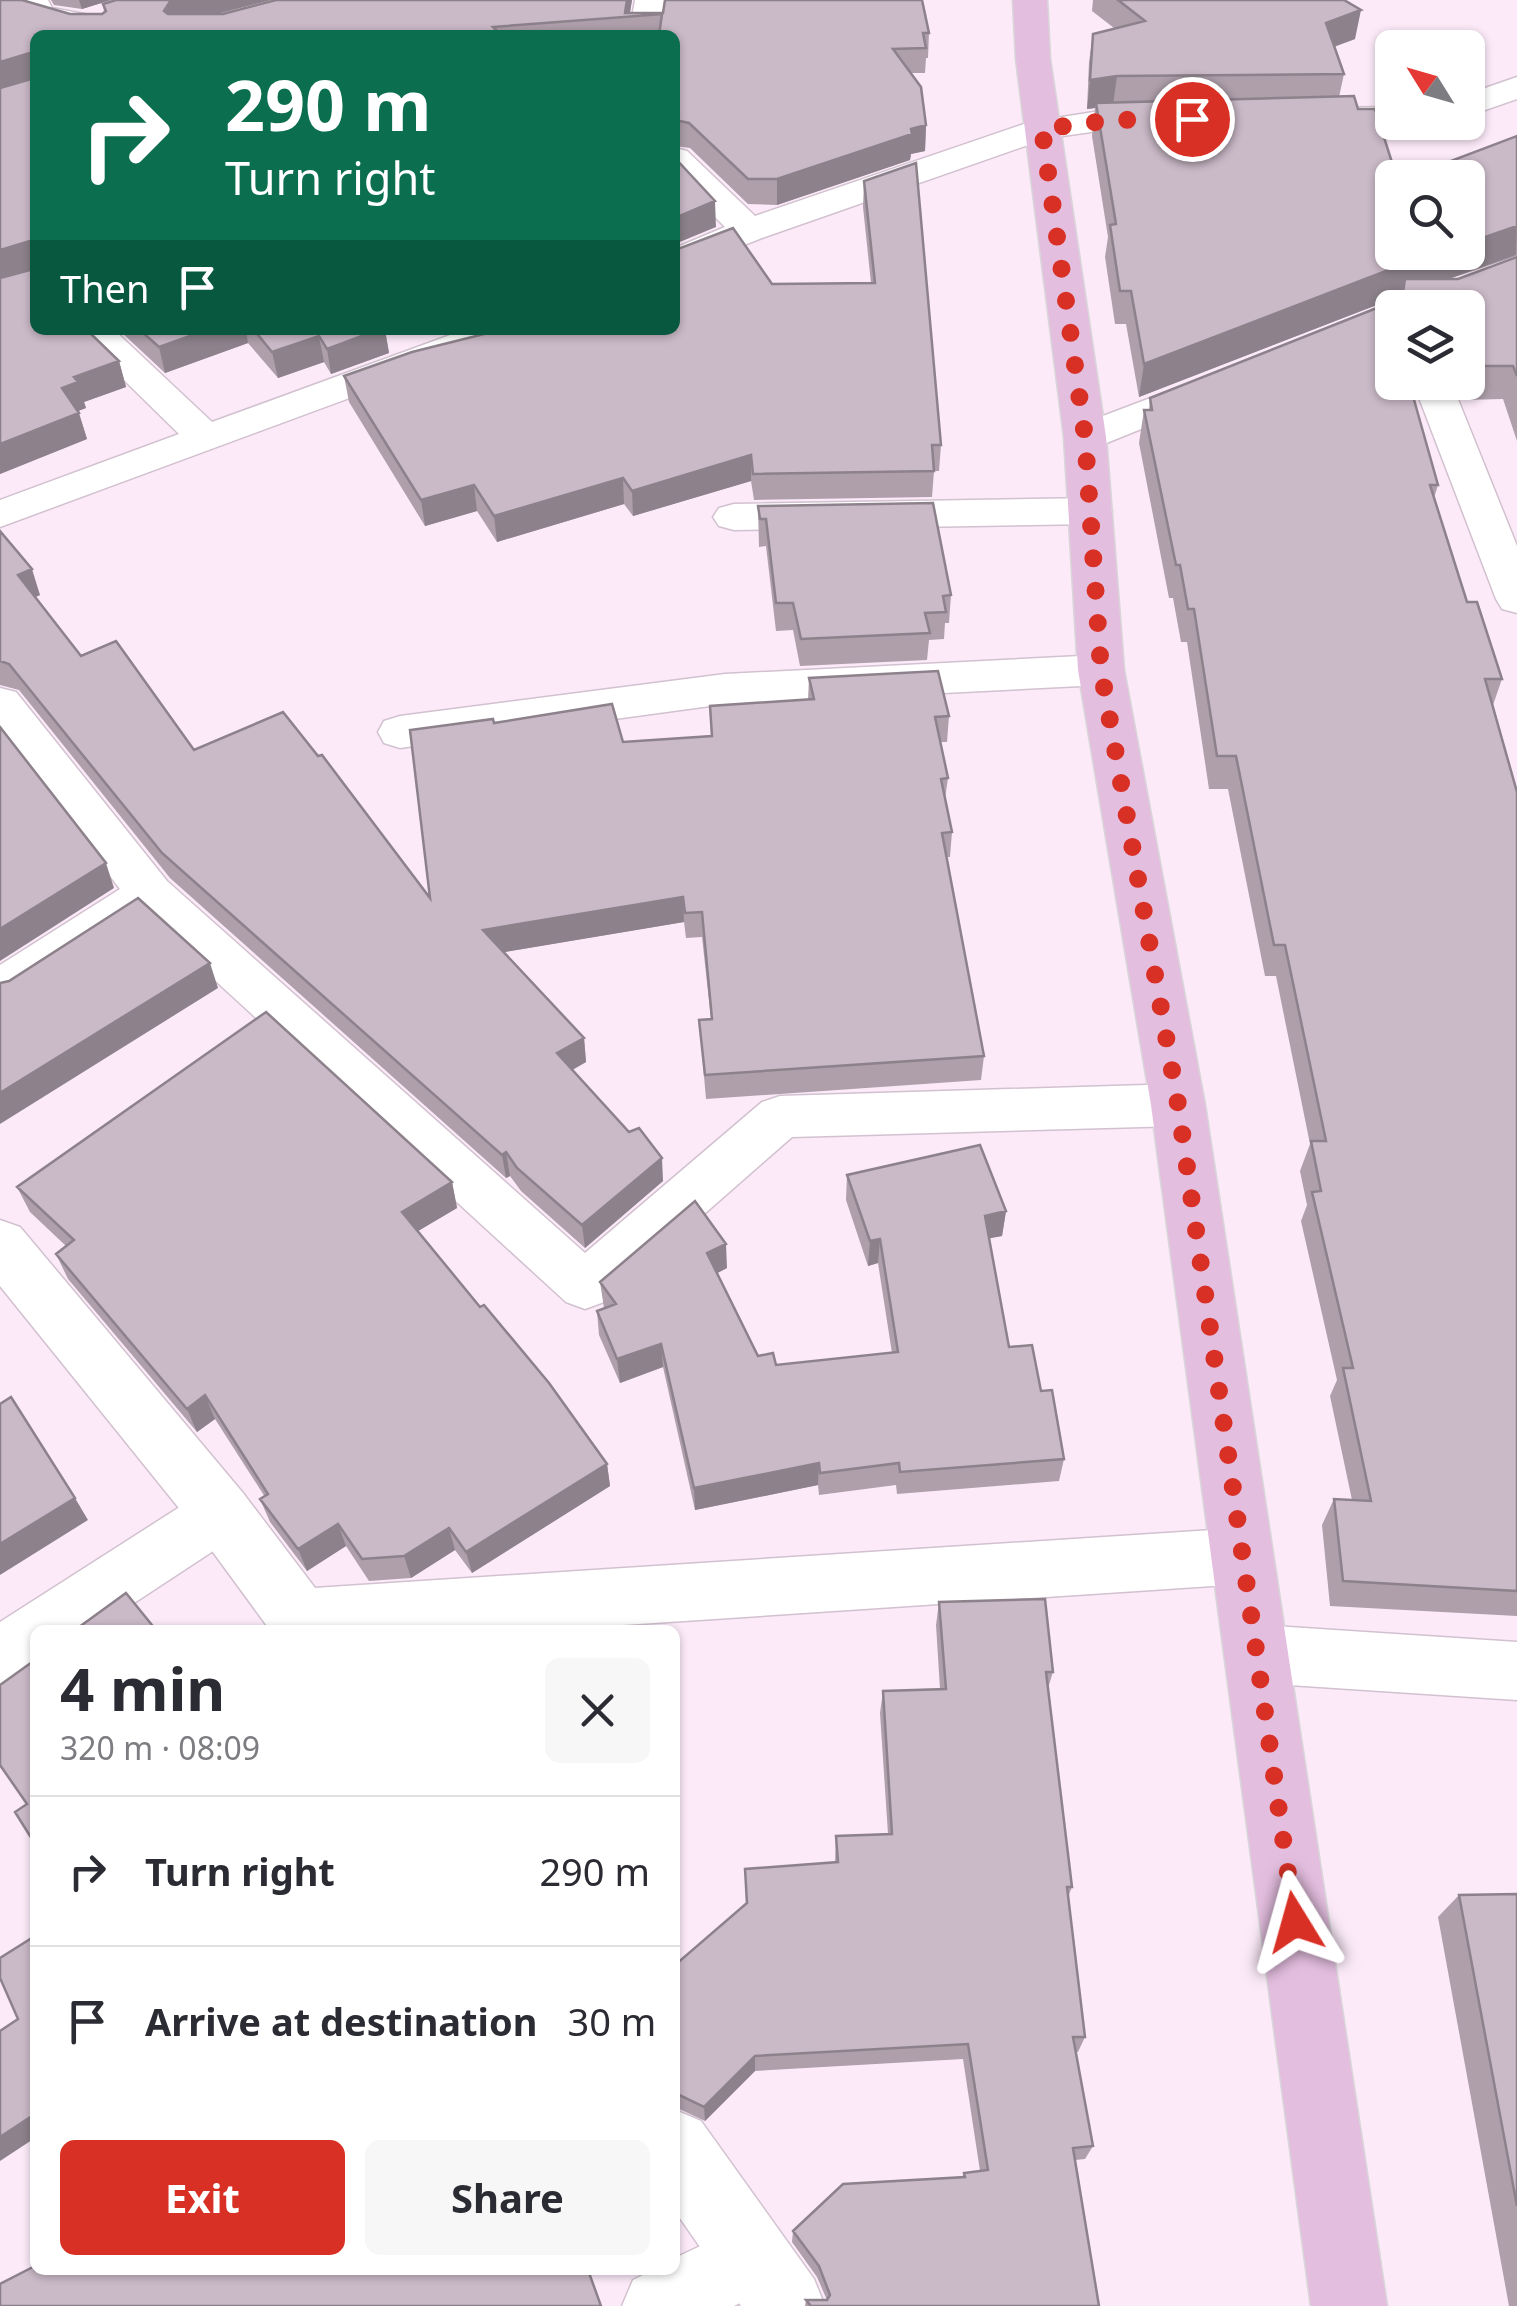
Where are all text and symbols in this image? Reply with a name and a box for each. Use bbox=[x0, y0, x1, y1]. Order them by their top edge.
north arrow bbox=[1375, 30, 1485, 140]
map controls bbox=[1375, 30, 1485, 400]
text: 290 m bbox=[225, 56, 432, 152]
icon: right bbox=[60, 70, 190, 200]
pin bbox=[1150, 77, 1235, 162]
icon: arrive bbox=[1165, 92, 1220, 147]
text: Turn right bbox=[225, 147, 436, 208]
button: search bbox=[1375, 160, 1485, 270]
icon: arrive bbox=[170, 260, 225, 315]
text: Then bbox=[60, 262, 150, 314]
button: layers bbox=[1375, 290, 1485, 400]
text: 4 min bbox=[60, 1647, 225, 1729]
button: close bbox=[545, 1658, 650, 1763]
text: 320 m · 08:09 bbox=[60, 1726, 260, 1769]
icon: right bbox=[60, 1844, 115, 1899]
text: Turn right bbox=[145, 1845, 335, 1897]
text: 290 m bbox=[539, 1845, 650, 1897]
position arrow bbox=[1243, 1870, 1347, 1974]
icon: arrive bbox=[60, 1994, 115, 2049]
text: Arrive at destination bbox=[145, 1995, 537, 2047]
text: 30 m bbox=[567, 1995, 656, 2047]
button: Exit bbox=[60, 2140, 345, 2255]
button: Share bbox=[365, 2140, 650, 2255]

